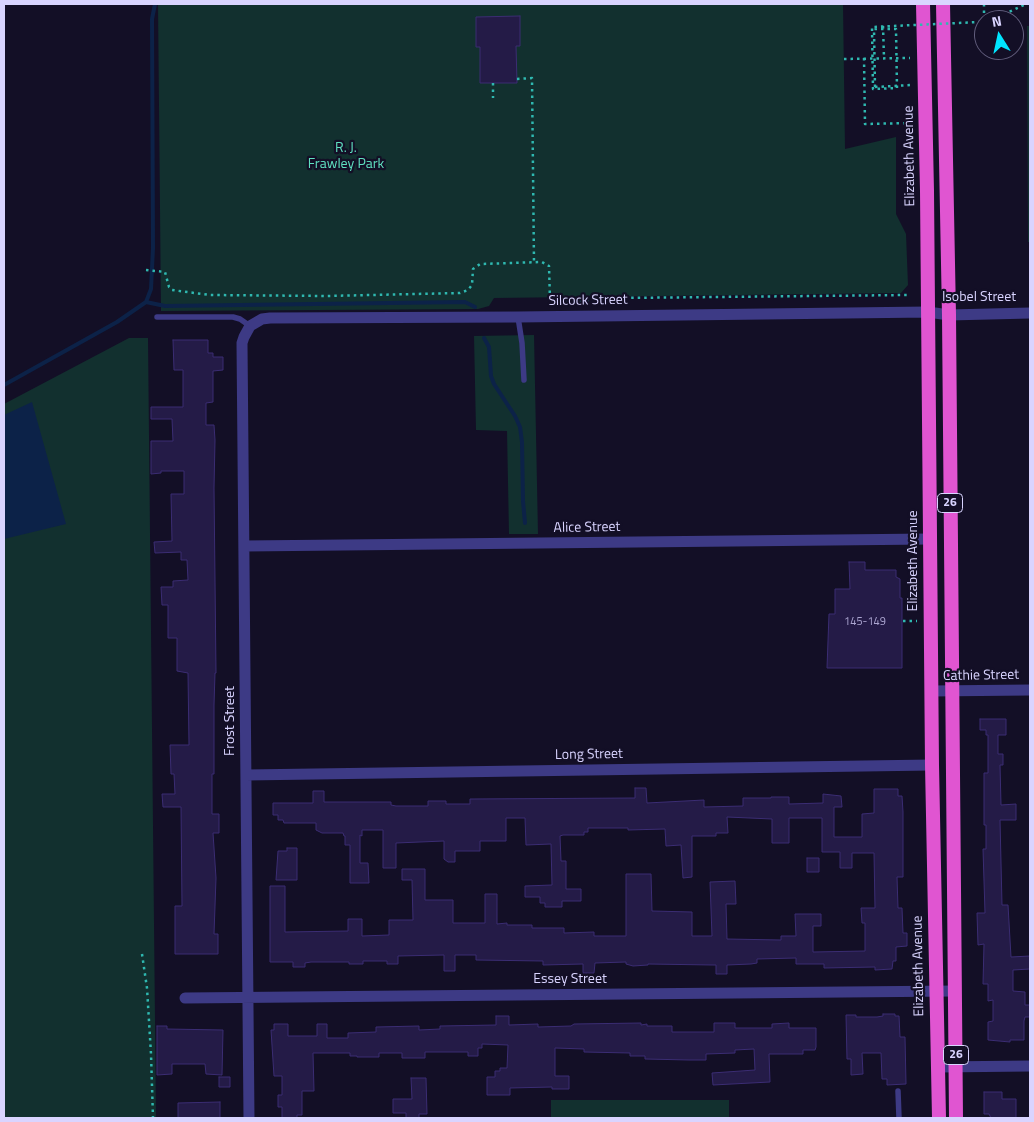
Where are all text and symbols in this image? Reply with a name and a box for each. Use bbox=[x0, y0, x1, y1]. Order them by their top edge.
north arrow bbox=[974, 10, 1024, 60]
text: N bbox=[990, 10, 1003, 32]
street label: Elizabeth Avenue bbox=[901, 105, 919, 207]
park label: R. J. Frawley Park bbox=[308, 141, 384, 174]
street label: Isobel Street bbox=[942, 290, 1016, 306]
street label: Silcock Street bbox=[548, 292, 628, 310]
road number: 26 bbox=[938, 493, 962, 512]
street label: Elizabeth Avenue bbox=[906, 510, 922, 612]
street label: Alice Street bbox=[553, 519, 621, 537]
house number: 145-149 bbox=[844, 615, 886, 629]
street label: Cathie Street bbox=[943, 667, 1019, 685]
street label: Frost Street bbox=[223, 686, 239, 756]
street label: Long Street bbox=[555, 746, 623, 764]
street label: Elizabeth Avenue bbox=[910, 915, 928, 1017]
street label: Essey Street bbox=[533, 972, 607, 988]
road number: 26 bbox=[944, 1046, 968, 1064]

